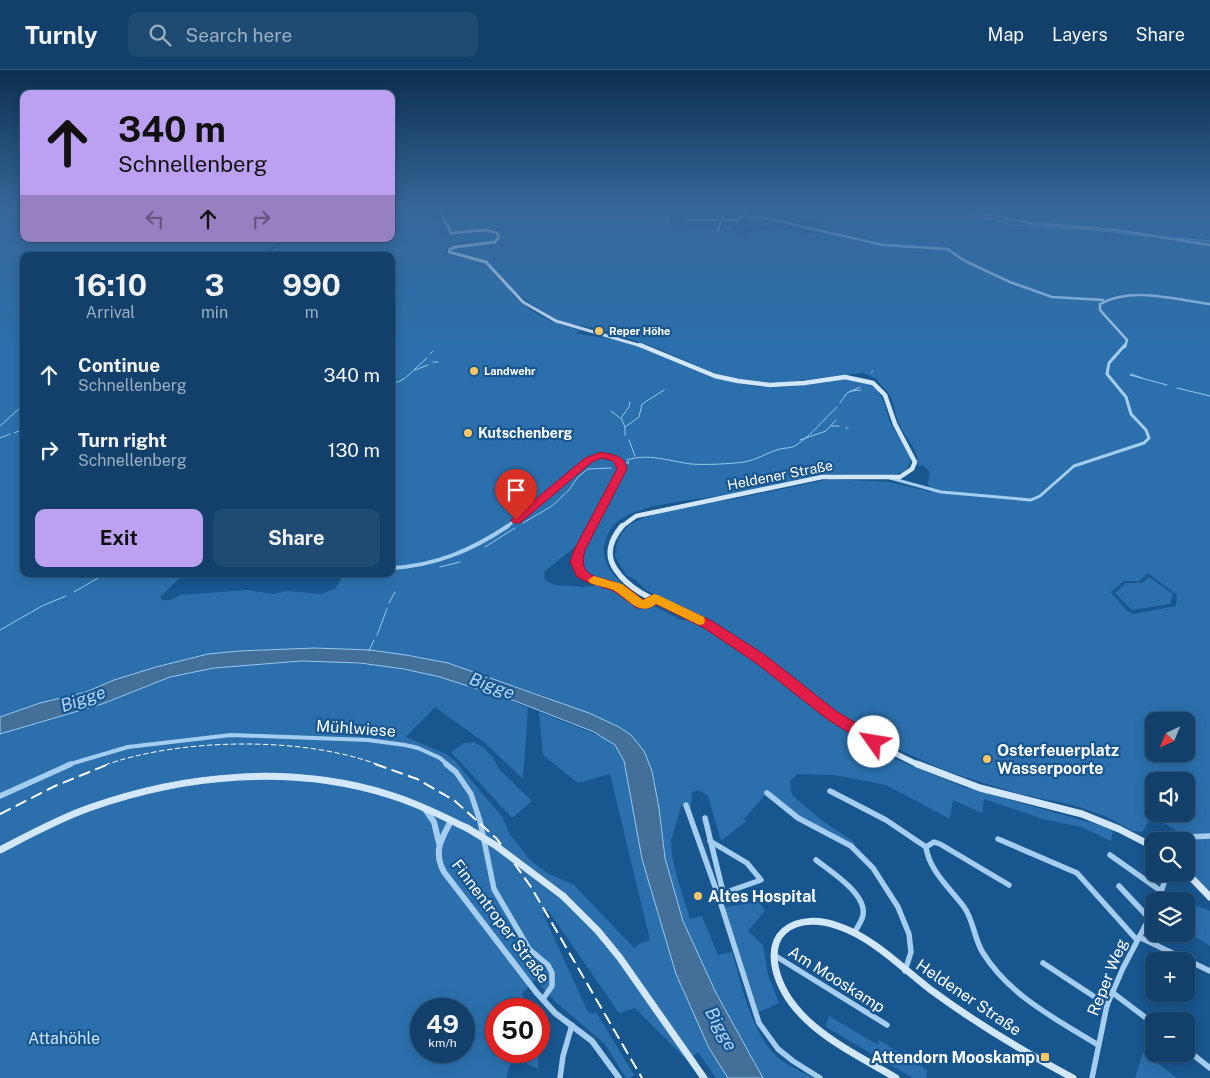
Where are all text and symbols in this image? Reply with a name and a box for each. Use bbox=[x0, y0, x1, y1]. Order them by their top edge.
search box bbox=[128, 12, 478, 57]
text: Turnly bbox=[25, 21, 98, 49]
icon: search bbox=[146, 21, 174, 49]
text: Search here bbox=[186, 24, 292, 46]
text: Map bbox=[988, 24, 1024, 45]
text: Layers bbox=[1052, 24, 1108, 45]
text: Share bbox=[1136, 24, 1185, 45]
text: 340 m bbox=[118, 109, 226, 150]
icon: ahead bbox=[35, 110, 100, 175]
text: Schnellenberg bbox=[118, 151, 268, 177]
icon: left bbox=[141, 205, 169, 233]
icon: ahead bbox=[194, 205, 222, 233]
icon: right bbox=[247, 205, 275, 233]
text: 16:10 bbox=[74, 267, 147, 303]
text: 3 bbox=[205, 267, 225, 303]
text: 990 bbox=[282, 267, 341, 303]
text: Arrival bbox=[86, 303, 135, 322]
text: min bbox=[201, 303, 228, 322]
text: m bbox=[305, 303, 318, 322]
marker: Reper Höhe bbox=[593, 325, 605, 337]
place label: Reper Höhe bbox=[609, 325, 670, 337]
text: Continue bbox=[78, 354, 160, 376]
icon: ahead bbox=[35, 361, 63, 389]
text: 340 m bbox=[323, 364, 380, 386]
marker: Landwehr bbox=[468, 365, 480, 377]
place label: Landwehr bbox=[484, 365, 536, 377]
text: Schnellenberg bbox=[78, 376, 187, 395]
place label: Kutschenberg bbox=[478, 425, 573, 441]
marker: Kutschenberg bbox=[462, 427, 474, 439]
text: Turn right bbox=[78, 429, 167, 451]
icon: right bbox=[35, 436, 63, 464]
text: 130 m bbox=[328, 439, 380, 461]
text: Schnellenberg bbox=[78, 451, 187, 470]
street label: Heldener Straße bbox=[726, 457, 834, 493]
pin bbox=[495, 469, 537, 520]
icon: arrive bbox=[502, 476, 530, 504]
button: Exit bbox=[35, 509, 203, 567]
button: Share bbox=[213, 509, 380, 567]
water label: Bigge bbox=[467, 668, 518, 703]
water label: Bigge bbox=[57, 681, 109, 716]
north arrow bbox=[1145, 712, 1195, 762]
map controls bbox=[1145, 712, 1195, 1062]
position arrow bbox=[847, 715, 899, 767]
street label: Mühlwiese bbox=[315, 716, 396, 741]
place label: Osterfeuerplatz Wasserpoorte bbox=[997, 741, 1119, 778]
marker: Osterfeuerplatz Wasserpoorte bbox=[981, 753, 993, 765]
button: sound bbox=[1145, 772, 1195, 822]
button: search bbox=[1145, 832, 1195, 882]
street label: Finnentroper Straße bbox=[448, 856, 553, 987]
place label: Altes Hospital bbox=[708, 887, 817, 906]
marker: Altes Hospital bbox=[692, 890, 704, 902]
button: layers bbox=[1145, 892, 1195, 942]
street label: Reper Weg bbox=[1083, 936, 1132, 1019]
street label: Am Mooskamp bbox=[785, 942, 889, 1017]
button: + bbox=[1145, 952, 1195, 1002]
street label: Heldener Straße bbox=[913, 955, 1025, 1040]
speed limit sign: 50 bbox=[485, 998, 550, 1063]
water label: Bigge bbox=[701, 1003, 742, 1054]
text: 49 bbox=[426, 1009, 459, 1039]
button: − bbox=[1145, 1012, 1195, 1062]
park label: Attahöhle bbox=[28, 1029, 100, 1048]
text: km/h bbox=[428, 1036, 457, 1050]
place label: Attendorn Mooskamp bbox=[871, 1048, 1035, 1067]
marker: Attendorn Mooskamp bbox=[1039, 1051, 1051, 1063]

